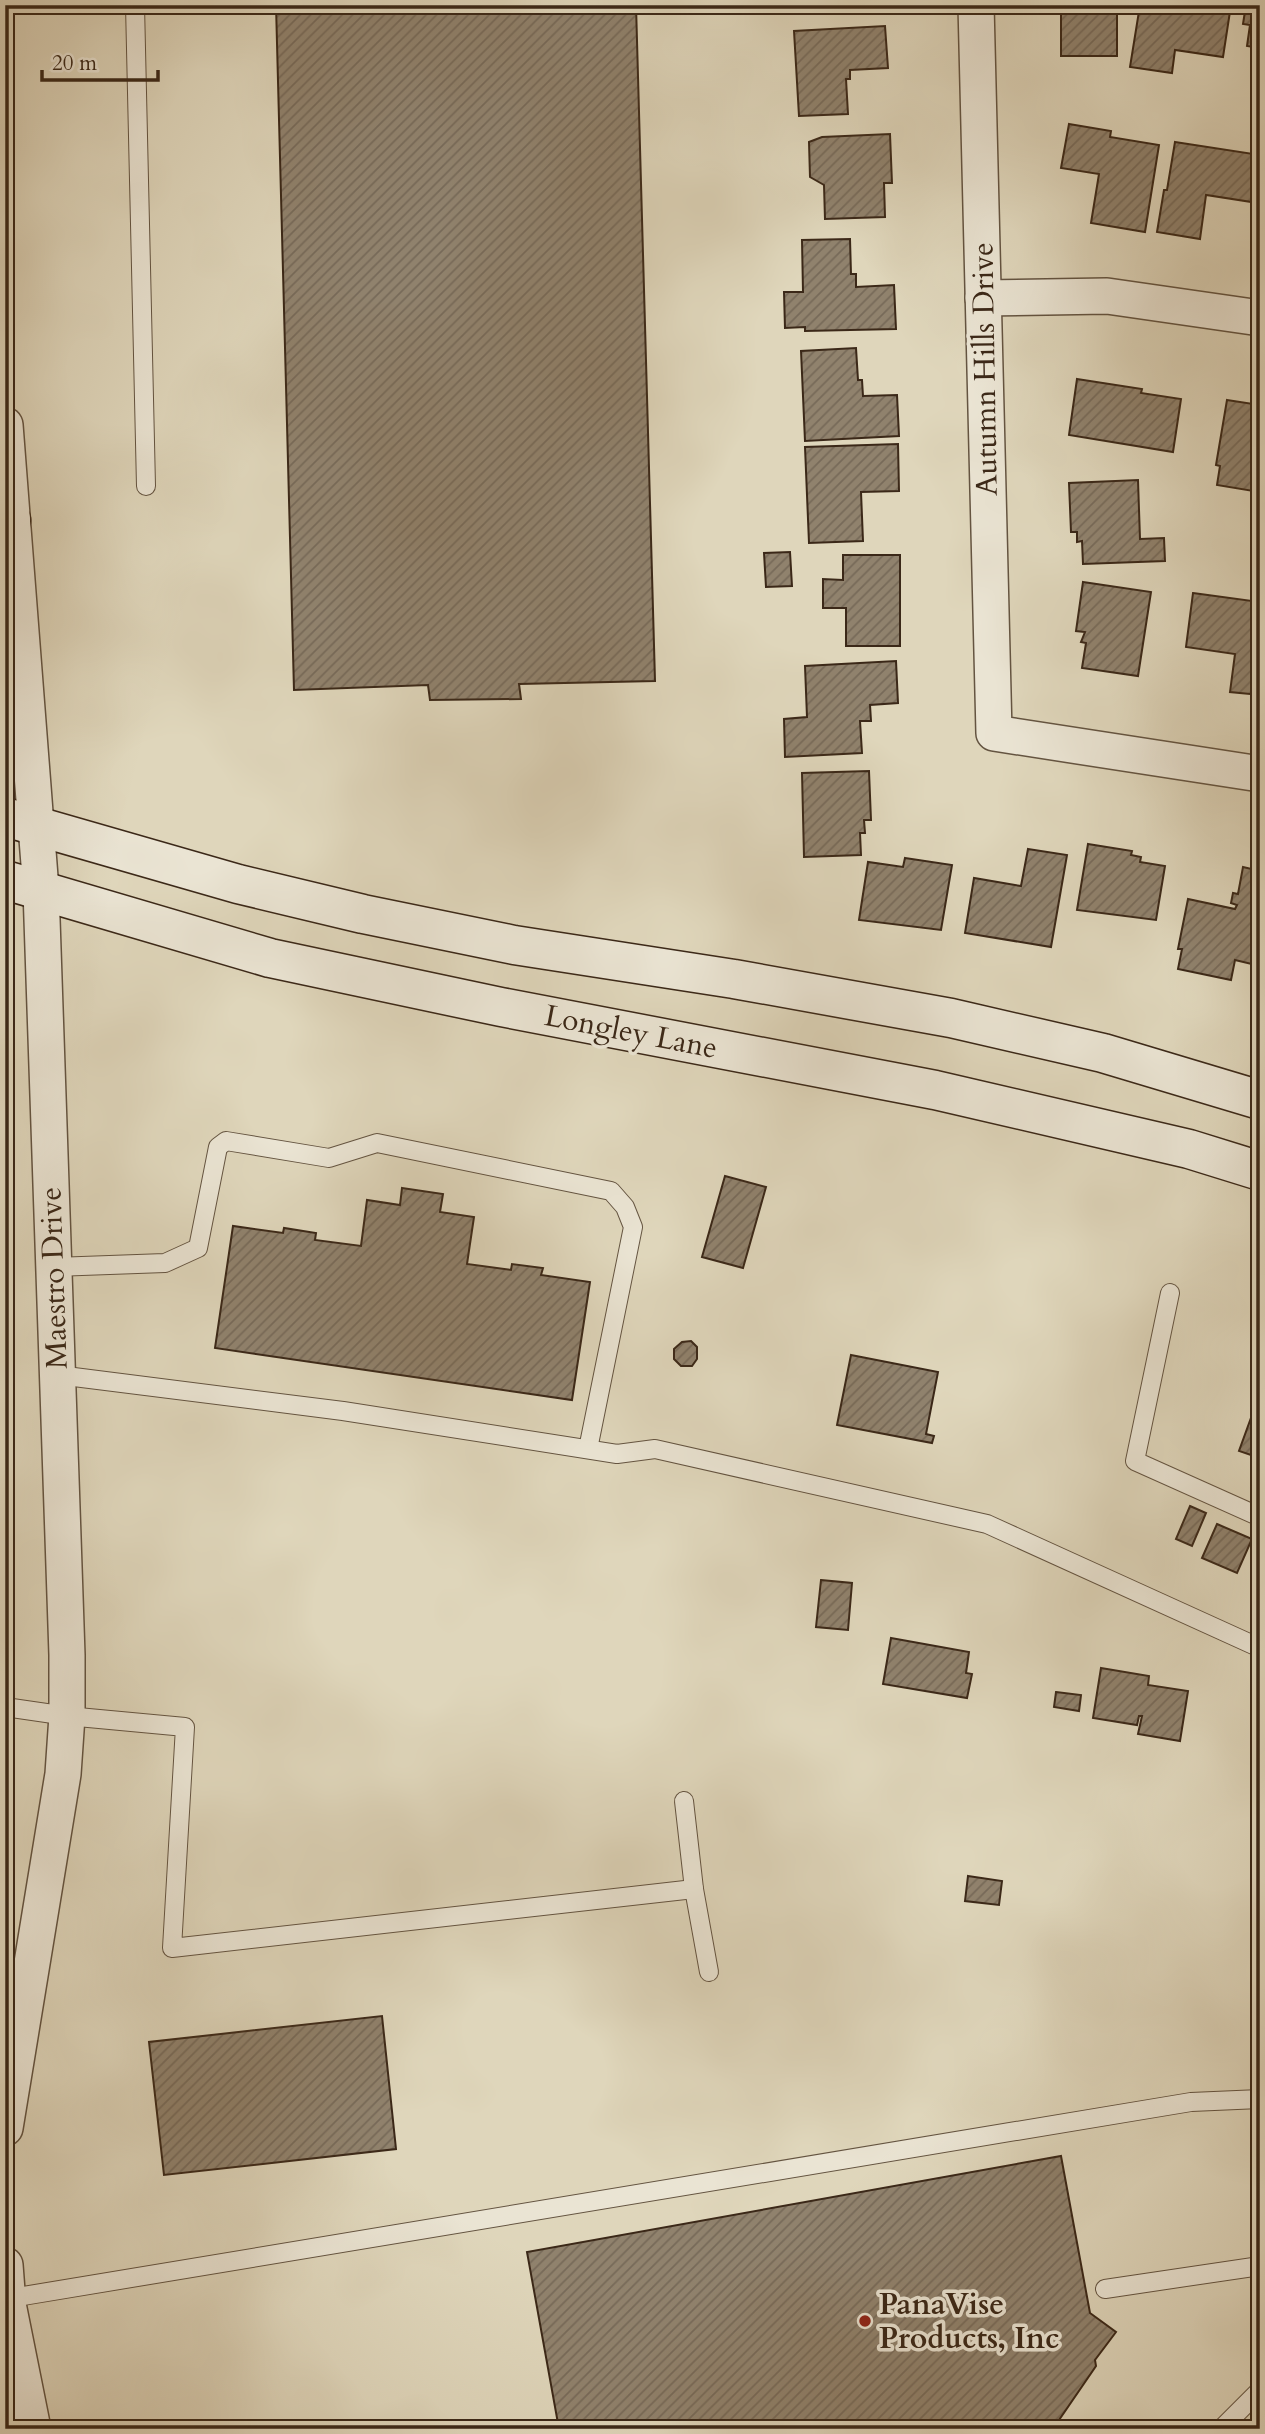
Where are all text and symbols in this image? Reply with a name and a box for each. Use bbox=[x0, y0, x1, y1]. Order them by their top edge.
scale bar bbox=[42, 38, 158, 82]
text: 20 m bbox=[52, 49, 97, 78]
street label: Autumn Hills Drive bbox=[962, 242, 1008, 496]
street label: Longley Lane bbox=[541, 995, 721, 1069]
street label: Maestro Drive bbox=[30, 1186, 78, 1370]
place label: PanaVise Products, Inc bbox=[879, 2284, 1060, 2359]
marker: PanaVise Products, Inc bbox=[857, 2313, 873, 2329]

